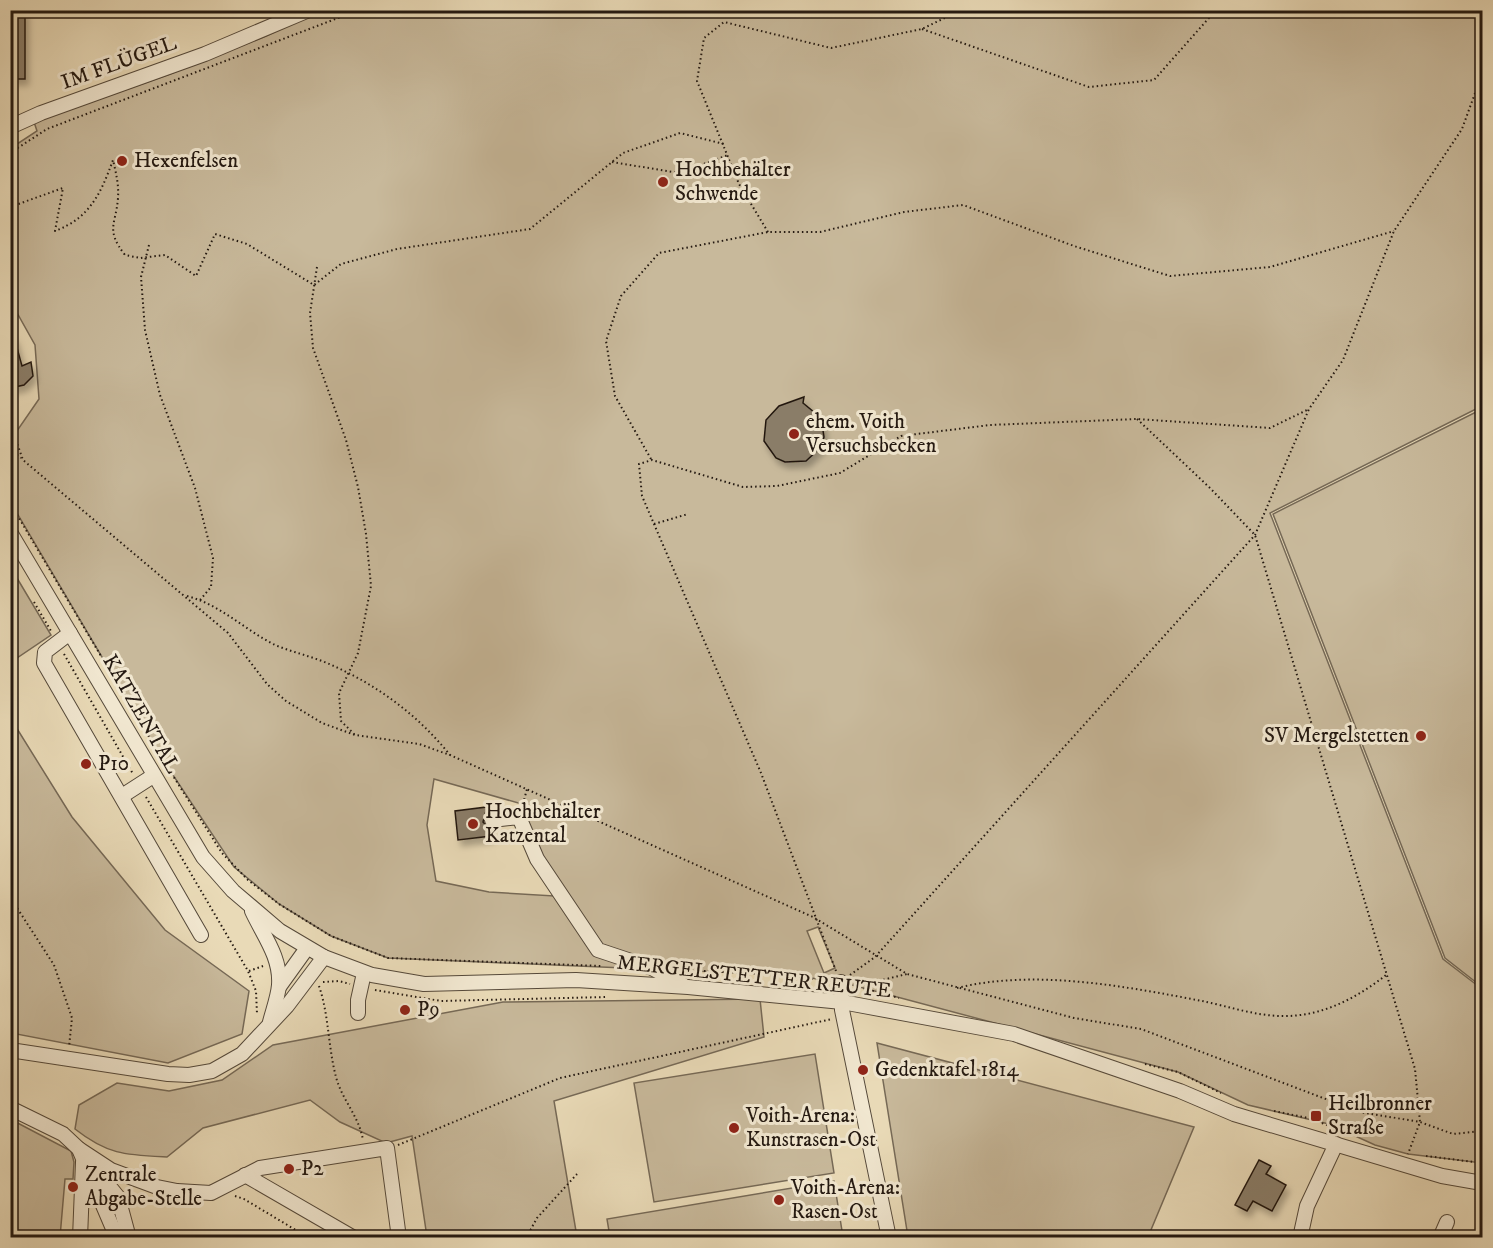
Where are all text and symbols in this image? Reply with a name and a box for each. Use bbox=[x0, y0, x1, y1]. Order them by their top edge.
street label: IM FLÜGEL bbox=[57, 29, 180, 96]
place label: Hexenfelsen bbox=[134, 148, 238, 174]
marker: Hexenfelsen bbox=[115, 154, 129, 168]
place label: Hochbehälter Schwende bbox=[675, 157, 791, 207]
marker: Hochbehälter Schwende bbox=[656, 175, 670, 189]
place label: ehem. Voith Versuchsbecken bbox=[805, 409, 936, 459]
marker: ehem. Voith Versuchsbecken bbox=[787, 427, 801, 441]
street label: KATZENTAL bbox=[97, 650, 185, 778]
place label: SV Mergelstetten bbox=[1264, 723, 1409, 749]
marker: SV Mergelstetten bbox=[1414, 729, 1428, 743]
place label: P10 bbox=[98, 751, 129, 777]
marker: P10 bbox=[79, 757, 93, 771]
place label: Hochbehälter Katzental bbox=[485, 799, 601, 849]
marker: Hochbehälter Katzental bbox=[466, 817, 480, 831]
street label: MERGELSTETTER REUTE bbox=[616, 950, 893, 1004]
place label: P9 bbox=[417, 997, 440, 1023]
marker: P9 bbox=[398, 1003, 412, 1017]
place label: Gedenktafel 1814 bbox=[875, 1057, 1020, 1083]
marker: Gedenktafel 1814 bbox=[856, 1063, 870, 1077]
place label: Heilbronner Straße bbox=[1328, 1091, 1432, 1141]
place label: Voith-Arena: Kunstrasen-Ost bbox=[745, 1103, 876, 1153]
marker: Heilbronner Straße bbox=[1309, 1109, 1323, 1123]
marker: Voith-Arena: Kunstrasen-Ost bbox=[727, 1121, 741, 1135]
place label: P2 bbox=[301, 1156, 324, 1182]
place label: Zentrale Abgabe-Stelle bbox=[85, 1162, 202, 1212]
marker: P2 bbox=[282, 1162, 296, 1176]
place label: Voith-Arena: Rasen-Ost bbox=[790, 1175, 900, 1225]
marker: Zentrale Abgabe-Stelle bbox=[66, 1180, 80, 1194]
marker: Voith-Arena: Rasen-Ost bbox=[772, 1193, 786, 1207]

